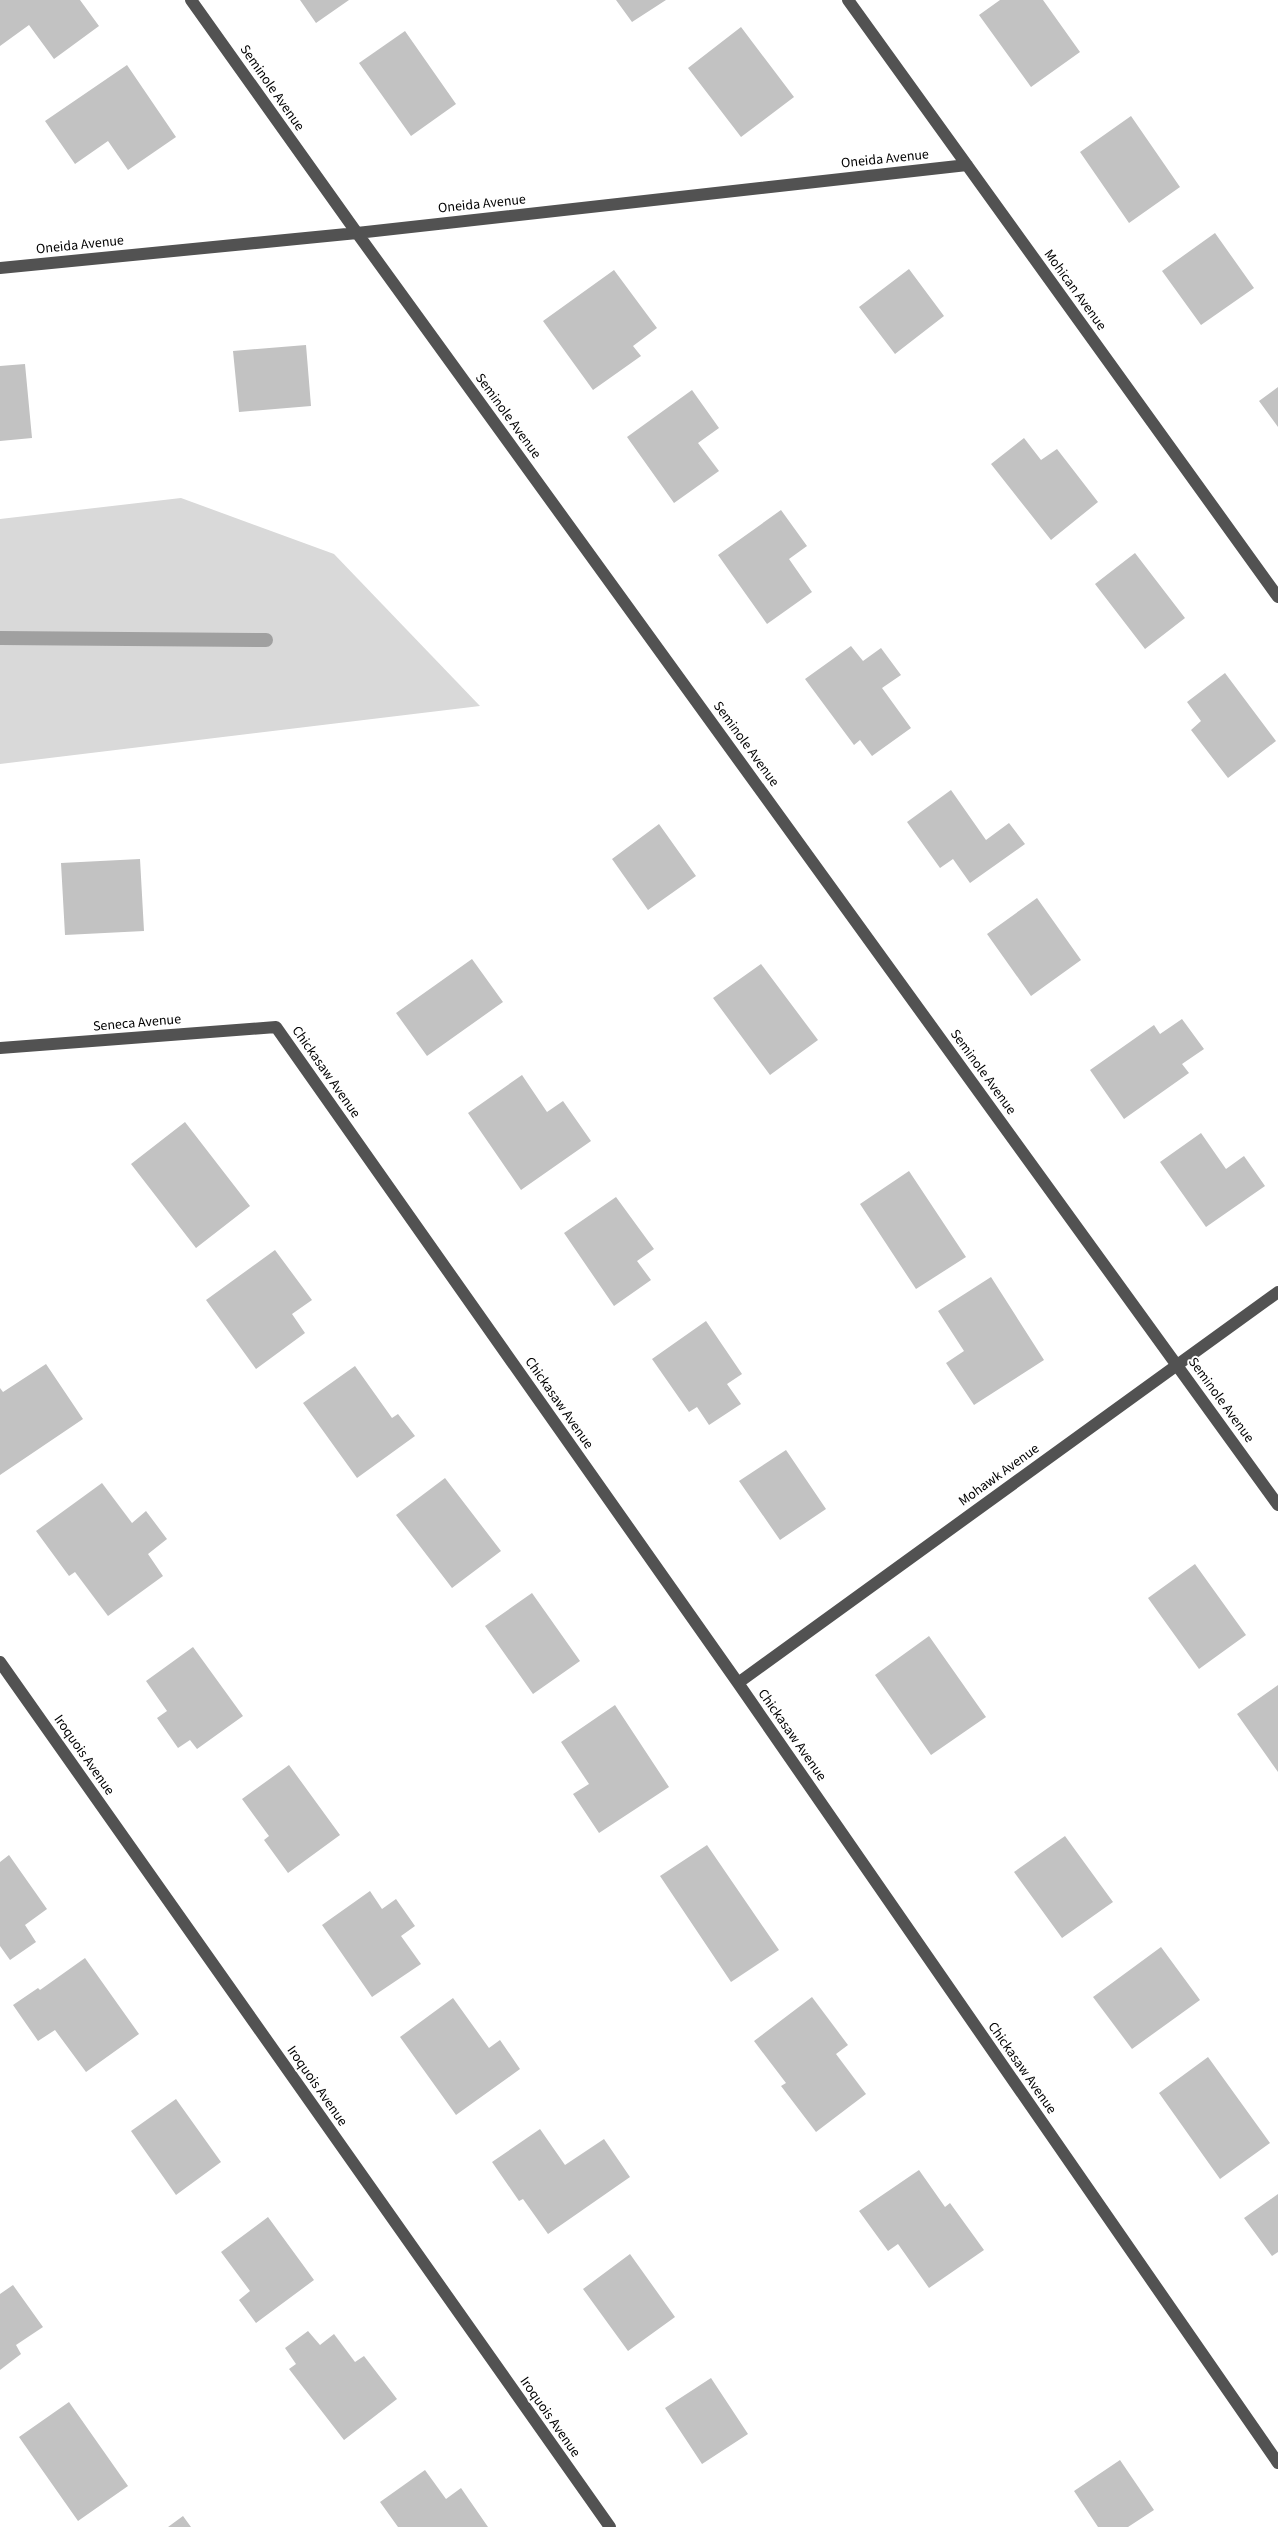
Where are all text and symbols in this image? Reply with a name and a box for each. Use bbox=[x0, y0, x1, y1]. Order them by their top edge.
street label: Seminole Avenue bbox=[235, 41, 309, 135]
street label: Oneida Avenue bbox=[840, 144, 930, 174]
street label: Oneida Avenue bbox=[437, 189, 527, 219]
street label: Oneida Avenue bbox=[35, 230, 125, 260]
street label: Mohican Avenue bbox=[1039, 245, 1111, 335]
street label: Seminole Avenue bbox=[470, 369, 546, 463]
street label: Seminole Avenue bbox=[708, 697, 784, 791]
street label: Seneca Avenue bbox=[92, 1009, 182, 1037]
street label: Chickasaw Avenue bbox=[287, 1022, 365, 1122]
street label: Seminole Avenue bbox=[945, 1025, 1021, 1119]
street label: Chickasaw Avenue bbox=[520, 1353, 598, 1453]
street label: Seminole Avenue bbox=[1183, 1353, 1259, 1447]
street label: Mohawk Avenue bbox=[955, 1439, 1044, 1511]
street label: Chickasaw Avenue bbox=[753, 1685, 831, 1785]
street label: Iroquois Avenue bbox=[49, 1711, 119, 1799]
street label: Chickasaw Avenue bbox=[983, 2018, 1061, 2118]
street label: Iroquois Avenue bbox=[282, 2042, 352, 2130]
street label: Iroquois Avenue bbox=[515, 2373, 585, 2461]

